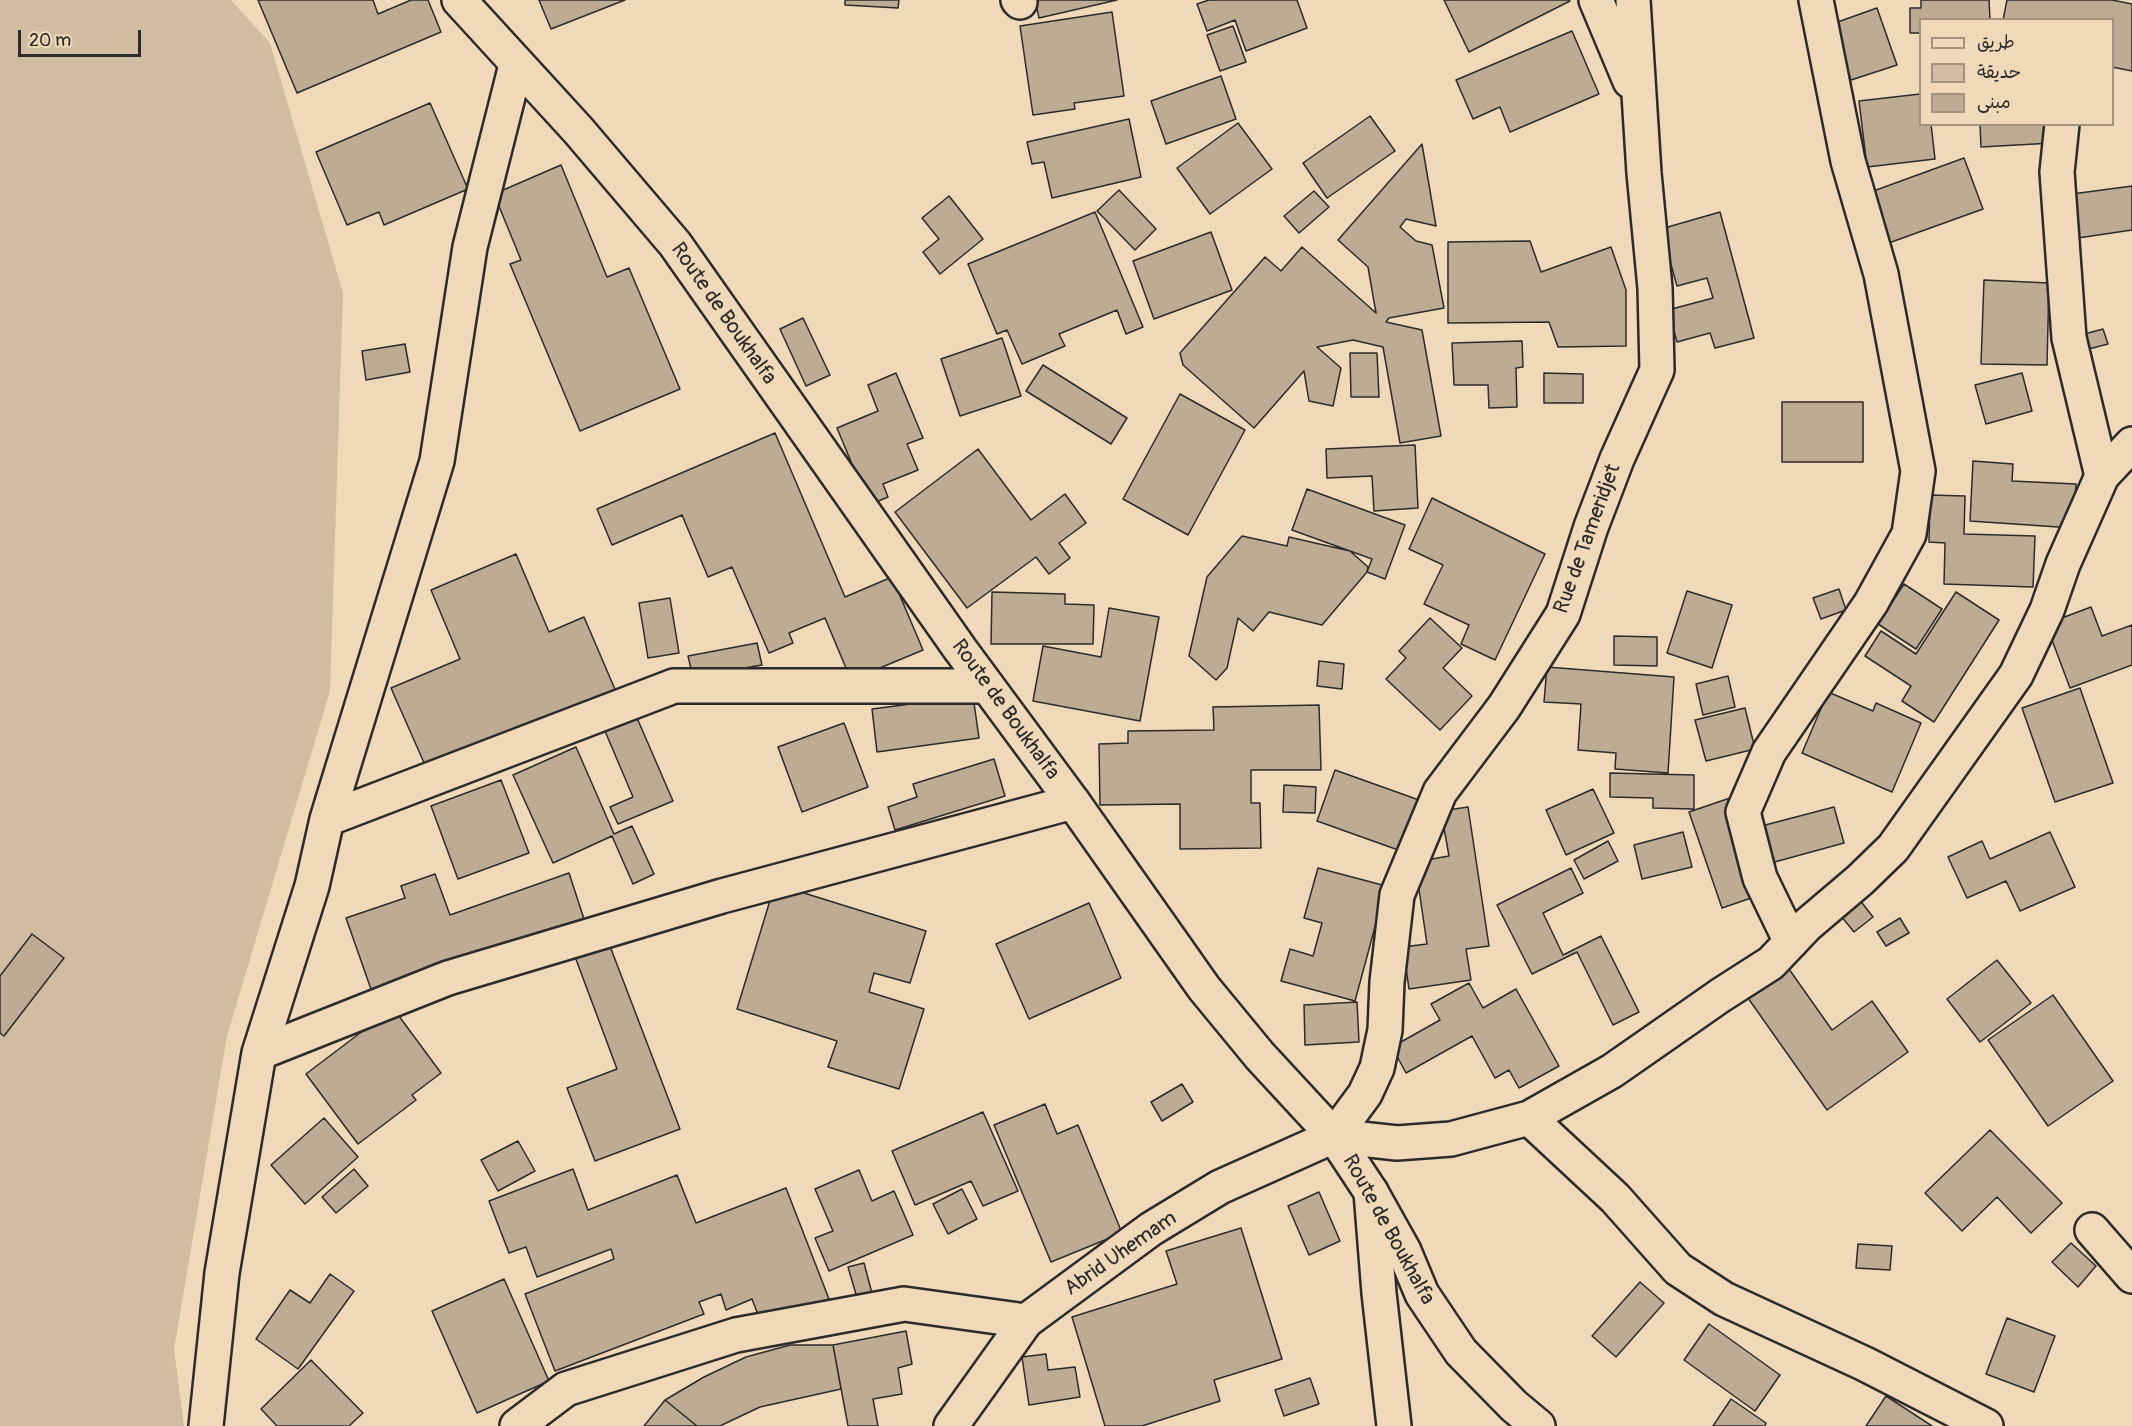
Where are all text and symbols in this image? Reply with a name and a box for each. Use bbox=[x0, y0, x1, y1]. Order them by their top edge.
scale bar bbox=[21, 18, 144, 56]
legend bbox=[1919, 18, 2114, 126]
text: 20 m bbox=[29, 29, 71, 52]
text: طريق bbox=[1977, 31, 2015, 54]
text: حديقة bbox=[1977, 61, 2021, 84]
text: مبنى bbox=[1977, 91, 2011, 114]
street label: Route de Boukhalfa bbox=[665, 238, 781, 390]
street label: Rue de Tameridjet bbox=[1549, 461, 1627, 617]
street label: Route de Boukhalfa bbox=[946, 635, 1064, 785]
street label: Route de Boukhalfa bbox=[1336, 1151, 1440, 1309]
street label: Abrid Uhemam bbox=[1060, 1206, 1182, 1302]

